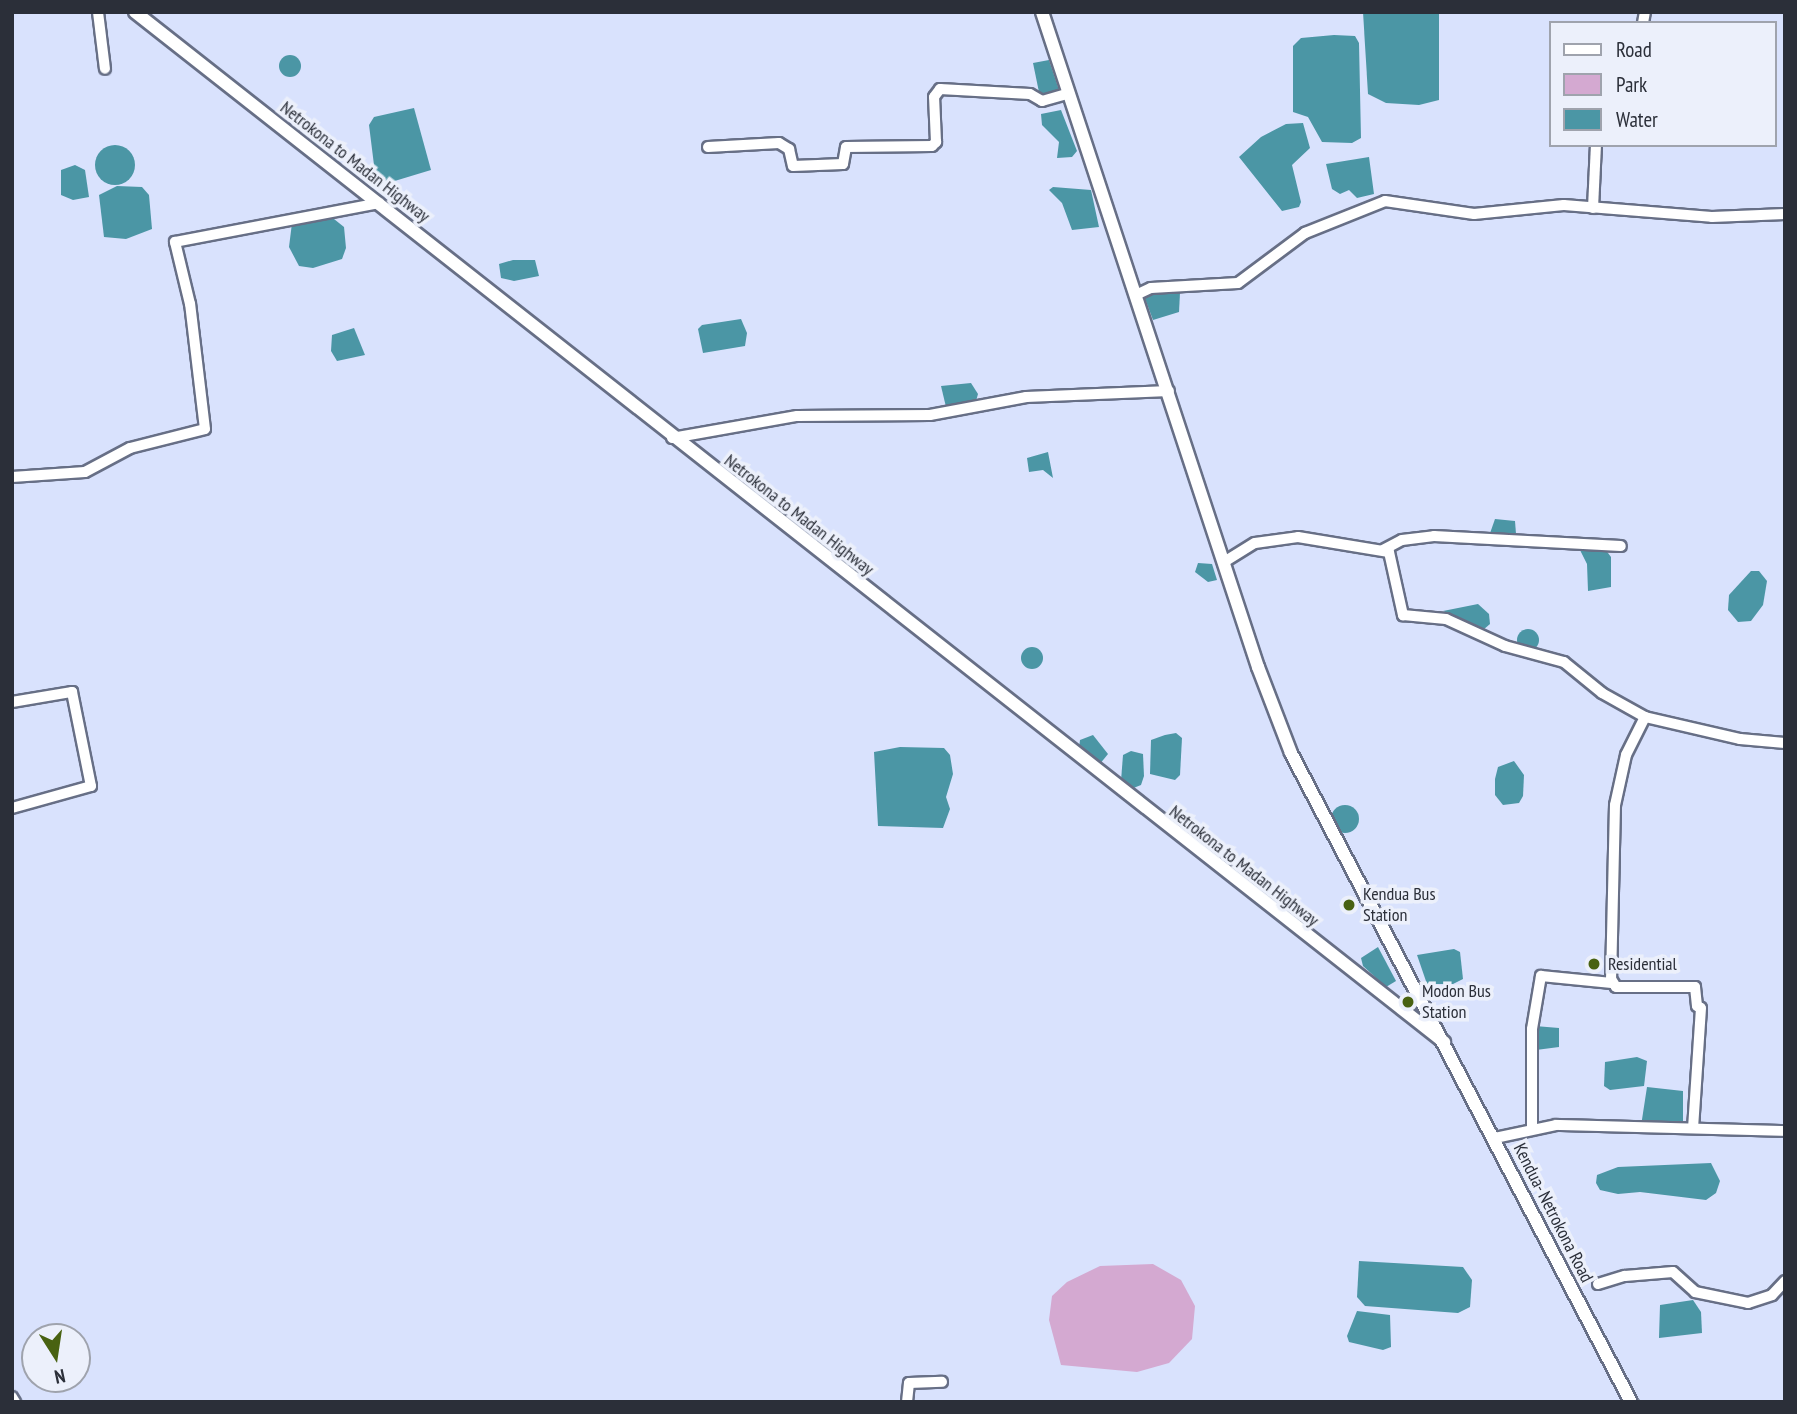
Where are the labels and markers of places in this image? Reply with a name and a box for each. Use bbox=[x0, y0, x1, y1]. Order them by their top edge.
place label: Kendua Bus Station bbox=[1363, 884, 1436, 926]
marker: Kendua Bus Station bbox=[1341, 897, 1357, 913]
place label: Residential bbox=[1608, 953, 1677, 975]
marker: Residential bbox=[1586, 956, 1602, 972]
place label: Modon Bus Station bbox=[1422, 981, 1491, 1024]
marker: Modon Bus Station bbox=[1400, 994, 1416, 1010]

